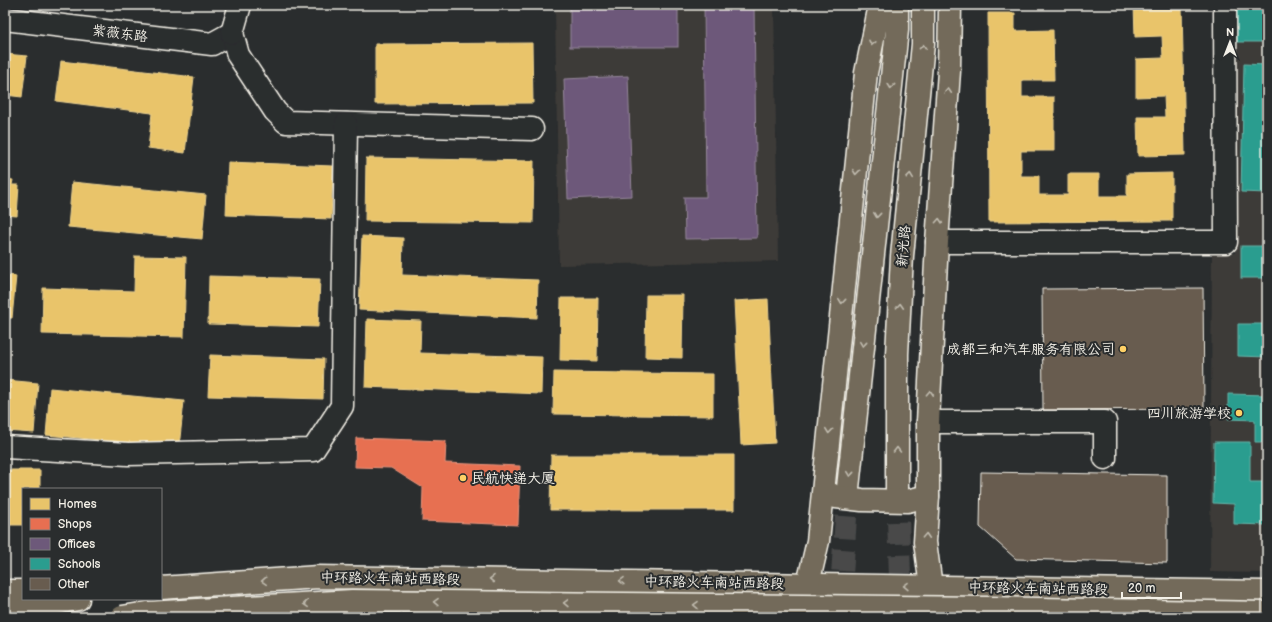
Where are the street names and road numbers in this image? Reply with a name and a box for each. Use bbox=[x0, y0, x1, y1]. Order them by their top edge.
street label: 紫薇东路 bbox=[91, 22, 149, 45]
street label: 新光路 bbox=[893, 224, 914, 268]
street label: 中环路火车南站西路段 bbox=[320, 569, 460, 588]
street label: 中环路火车南站西路段 bbox=[644, 573, 784, 592]
street label: 中环路火车南站西路段 bbox=[968, 579, 1108, 598]

